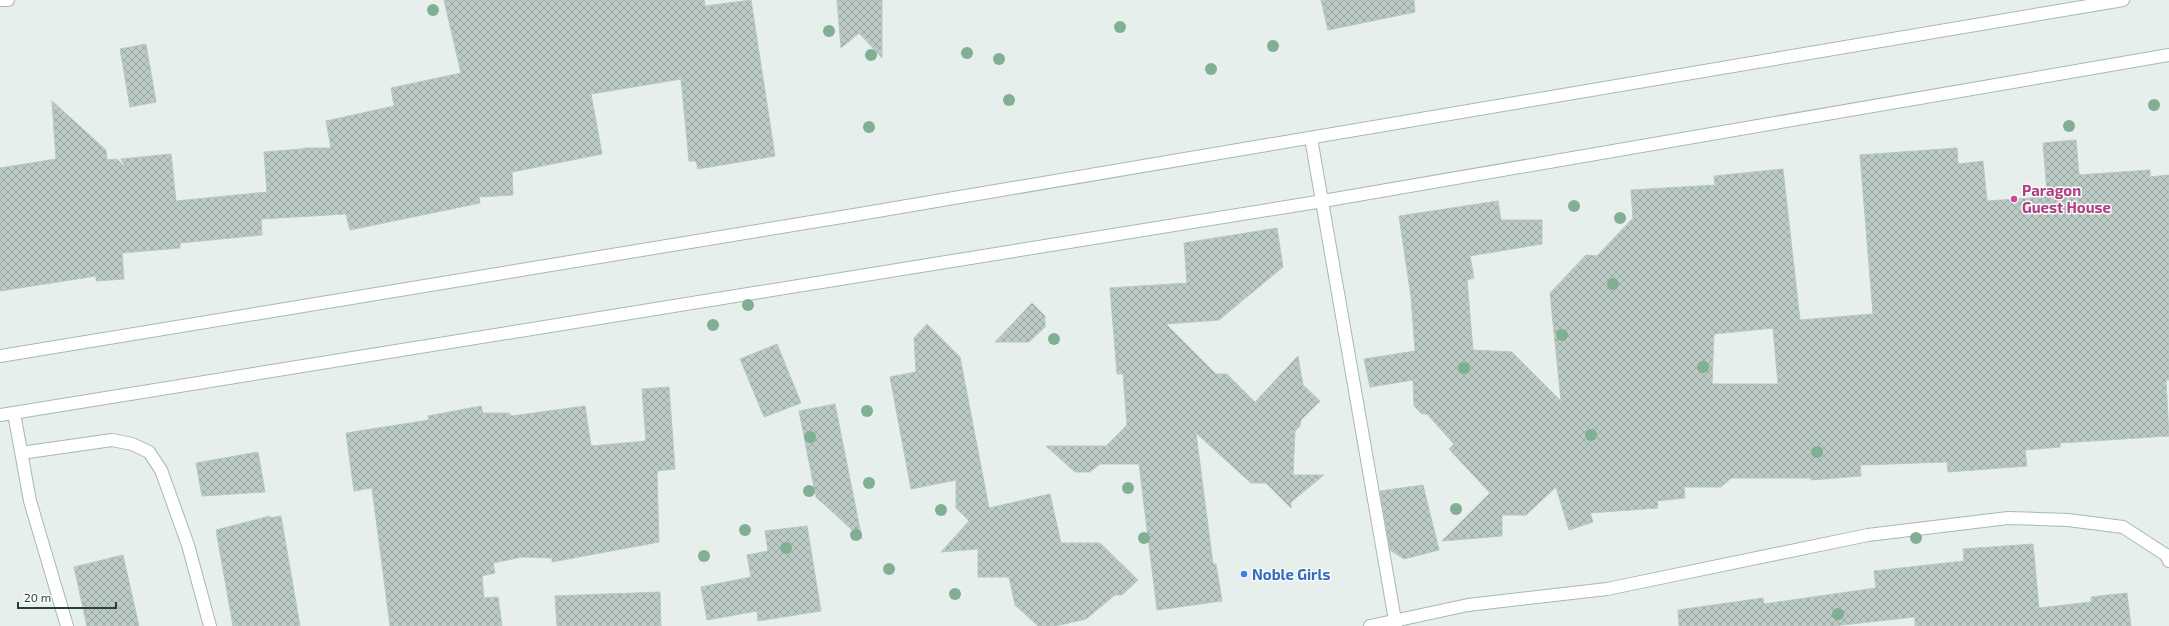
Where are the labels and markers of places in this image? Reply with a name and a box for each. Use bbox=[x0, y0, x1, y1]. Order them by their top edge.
place label: Paragon Guest House bbox=[2022, 181, 2111, 216]
marker: Paragon Guest House bbox=[2009, 194, 2019, 204]
place label: Noble Girls bbox=[1252, 565, 1330, 583]
marker: Noble Girls bbox=[1239, 569, 1249, 579]

